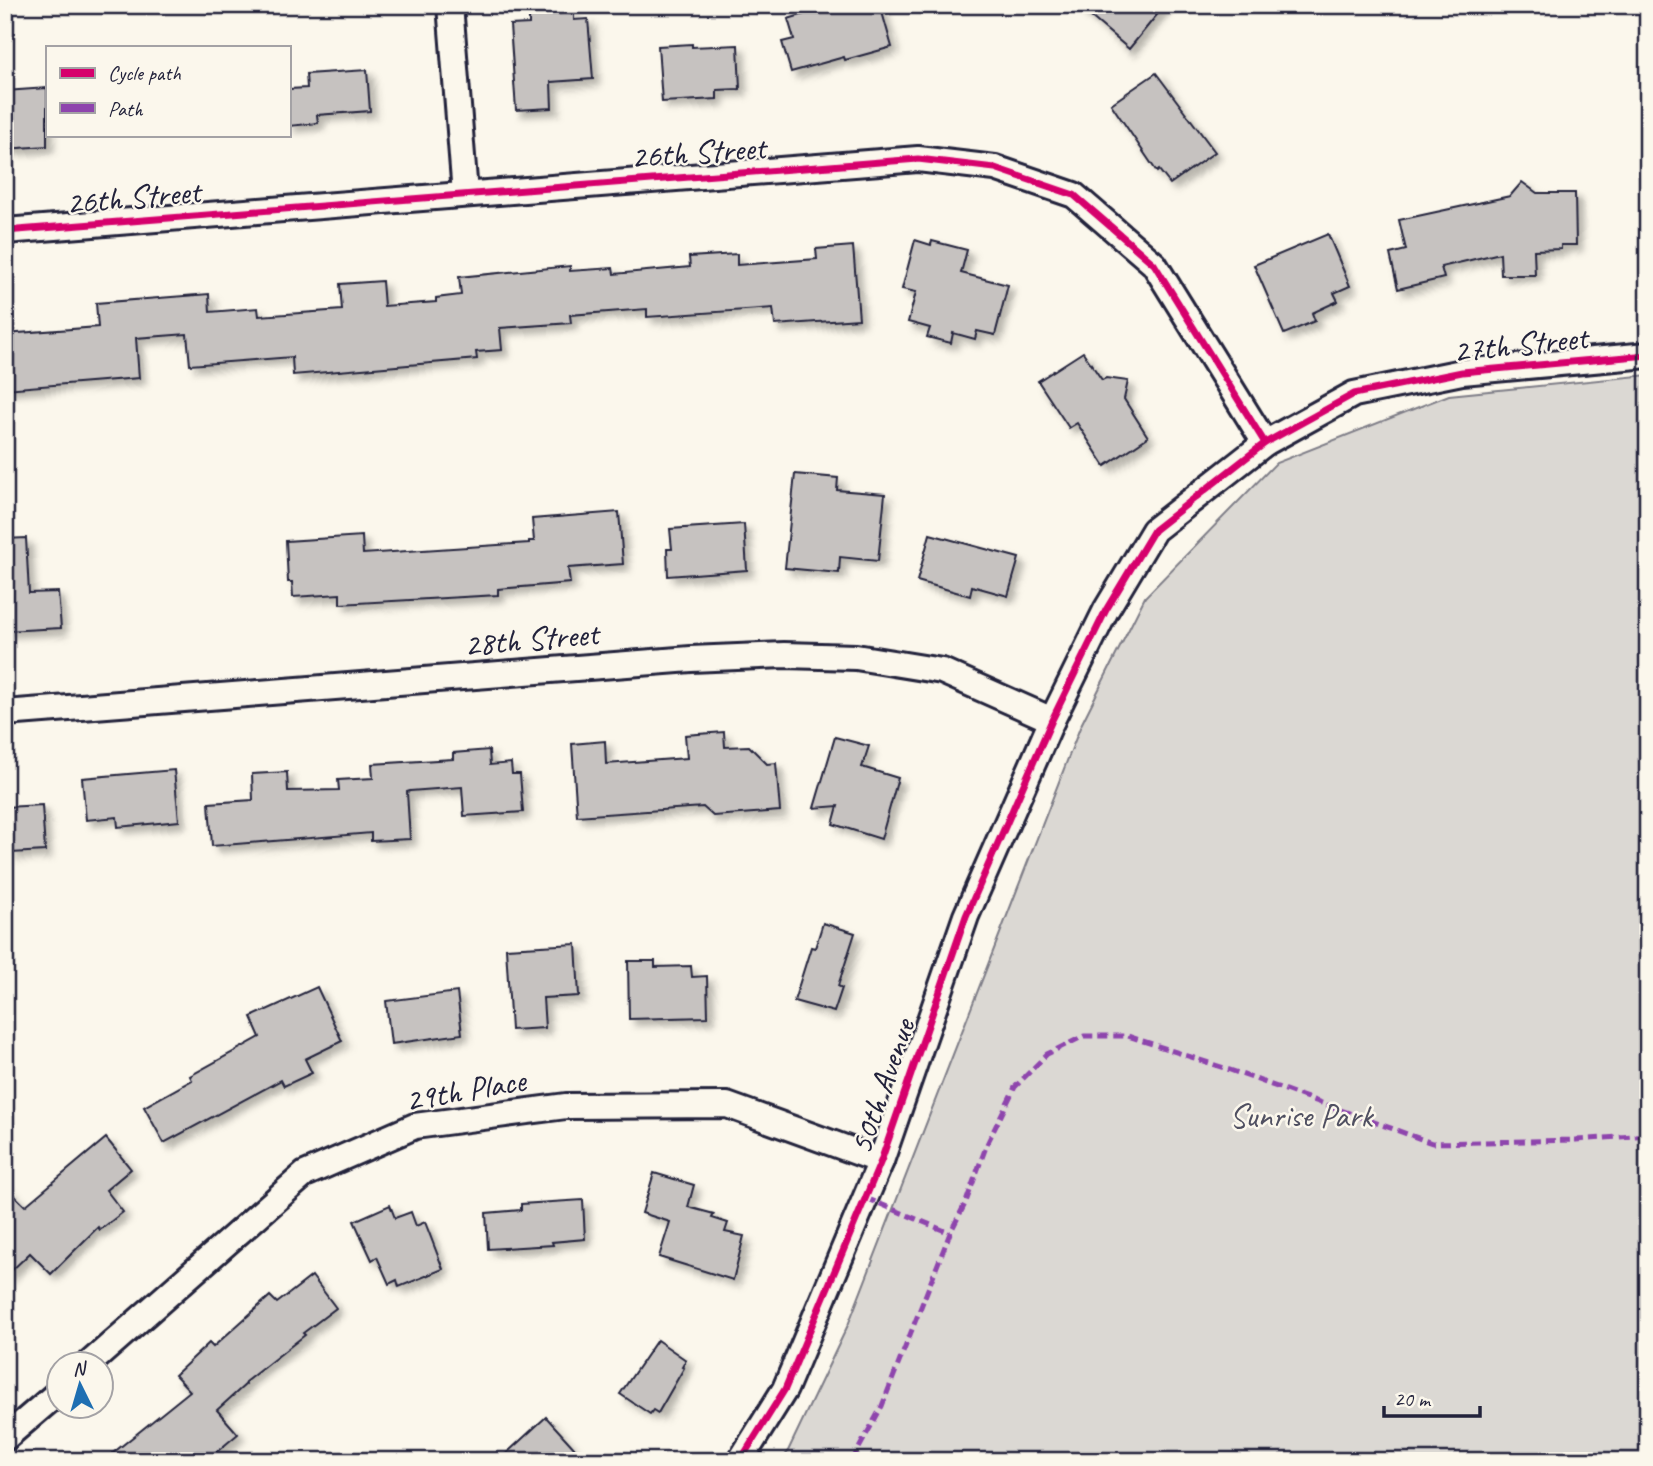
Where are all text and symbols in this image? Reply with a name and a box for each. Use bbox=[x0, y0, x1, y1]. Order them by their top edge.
legend bbox=[46, 46, 290, 136]
text: Cycle path bbox=[108, 60, 181, 86]
text: Path bbox=[108, 96, 144, 122]
street label: 26th Street bbox=[629, 126, 770, 178]
street label: 26th Street bbox=[64, 170, 205, 224]
street label: 27th Street bbox=[1451, 316, 1592, 372]
street label: 28th Street bbox=[462, 612, 603, 666]
street label: 50th Avenue bbox=[839, 1011, 925, 1159]
street label: 29th Place bbox=[402, 1058, 531, 1121]
park label: Sunrise Park bbox=[1230, 1095, 1374, 1137]
north arrow bbox=[46, 1350, 116, 1420]
text: N bbox=[72, 1356, 89, 1382]
scale bar bbox=[1384, 1375, 1480, 1419]
text: 20 m bbox=[1394, 1386, 1432, 1412]

